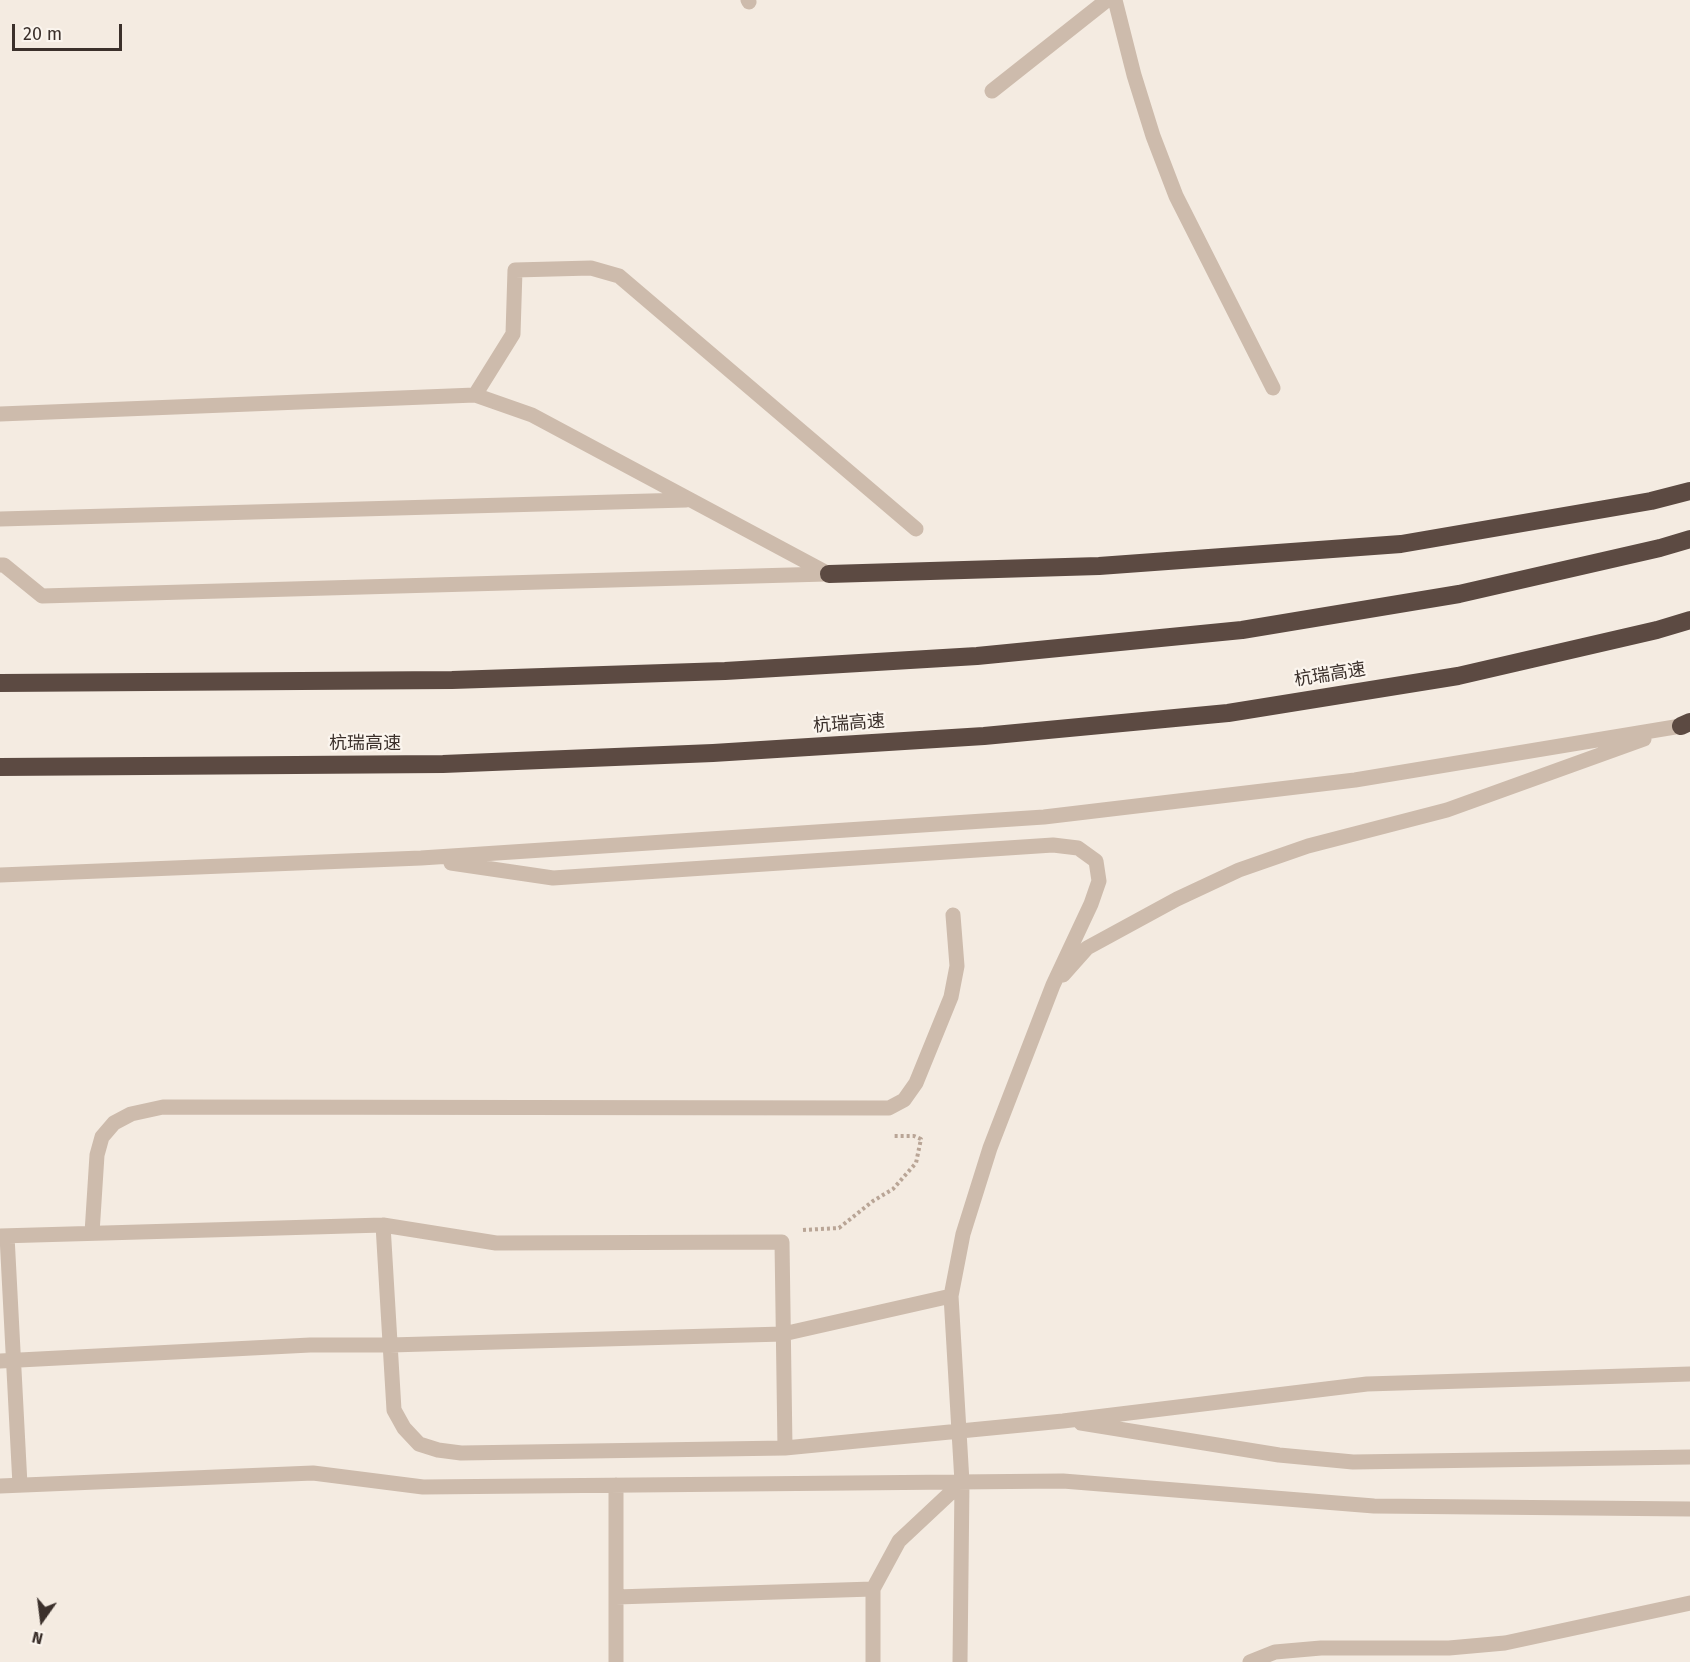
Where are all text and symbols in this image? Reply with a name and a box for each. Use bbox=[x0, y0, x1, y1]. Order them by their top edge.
scale bar bbox=[15, 12, 124, 50]
text: 20 m bbox=[23, 23, 62, 45]
street label: 杭瑞高速 bbox=[1293, 659, 1367, 691]
street label: 杭瑞高速 bbox=[812, 711, 886, 737]
street label: 杭瑞高速 bbox=[329, 733, 401, 755]
north arrow bbox=[12, 1590, 72, 1650]
text: N bbox=[30, 1627, 45, 1648]

